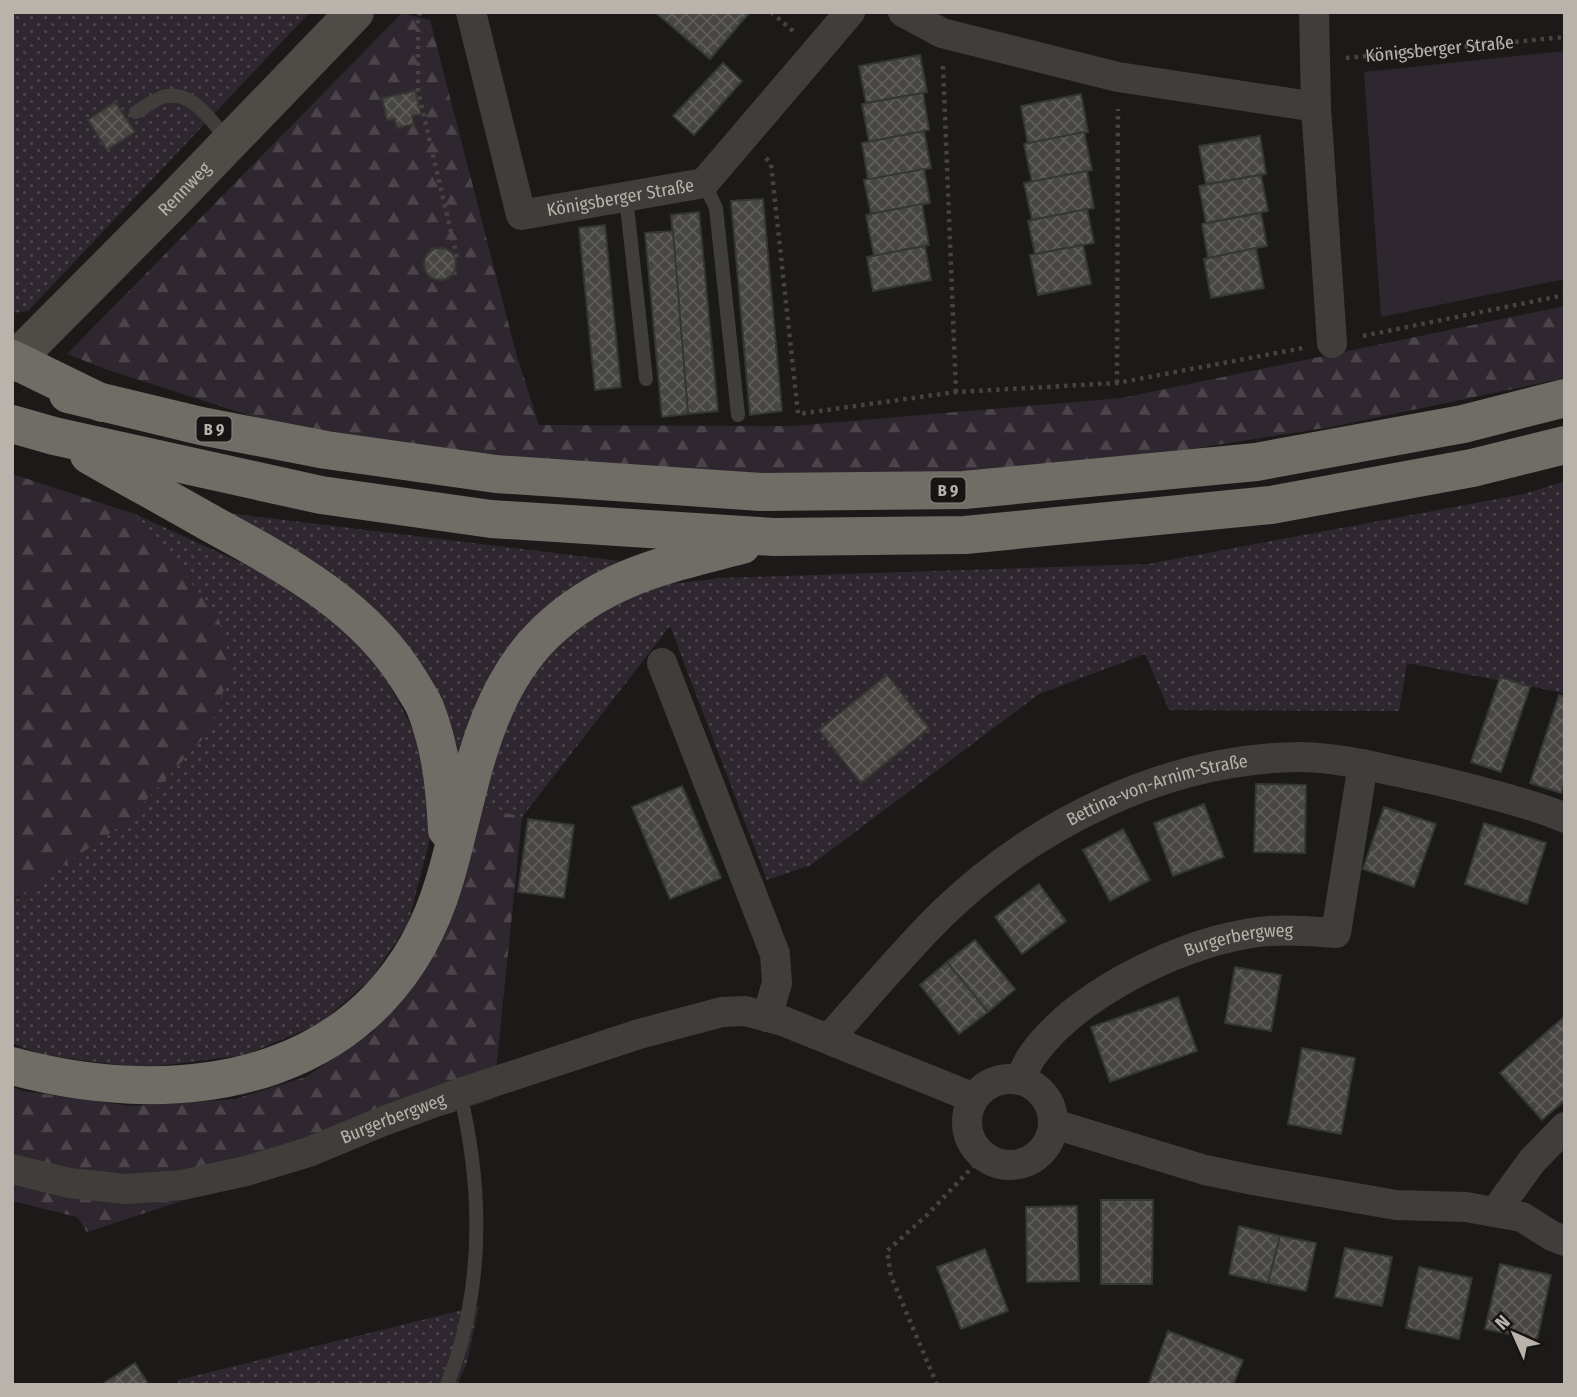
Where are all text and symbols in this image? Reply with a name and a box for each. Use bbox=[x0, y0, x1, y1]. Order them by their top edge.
street label: Königsberger Straße bbox=[1364, 31, 1515, 67]
street label: Rennweg bbox=[153, 157, 216, 221]
street label: Königsberger Straße bbox=[545, 174, 696, 221]
road number: B 9 bbox=[196, 416, 232, 442]
road number: B 9 bbox=[930, 477, 965, 503]
street label: Bettina-von-Arnim-Straße bbox=[1063, 750, 1249, 831]
street label: Burgerbergweg bbox=[1181, 919, 1294, 961]
street label: Burgerbergweg bbox=[337, 1088, 449, 1149]
north arrow bbox=[1479, 1299, 1549, 1369]
text: N bbox=[1490, 1310, 1514, 1334]

